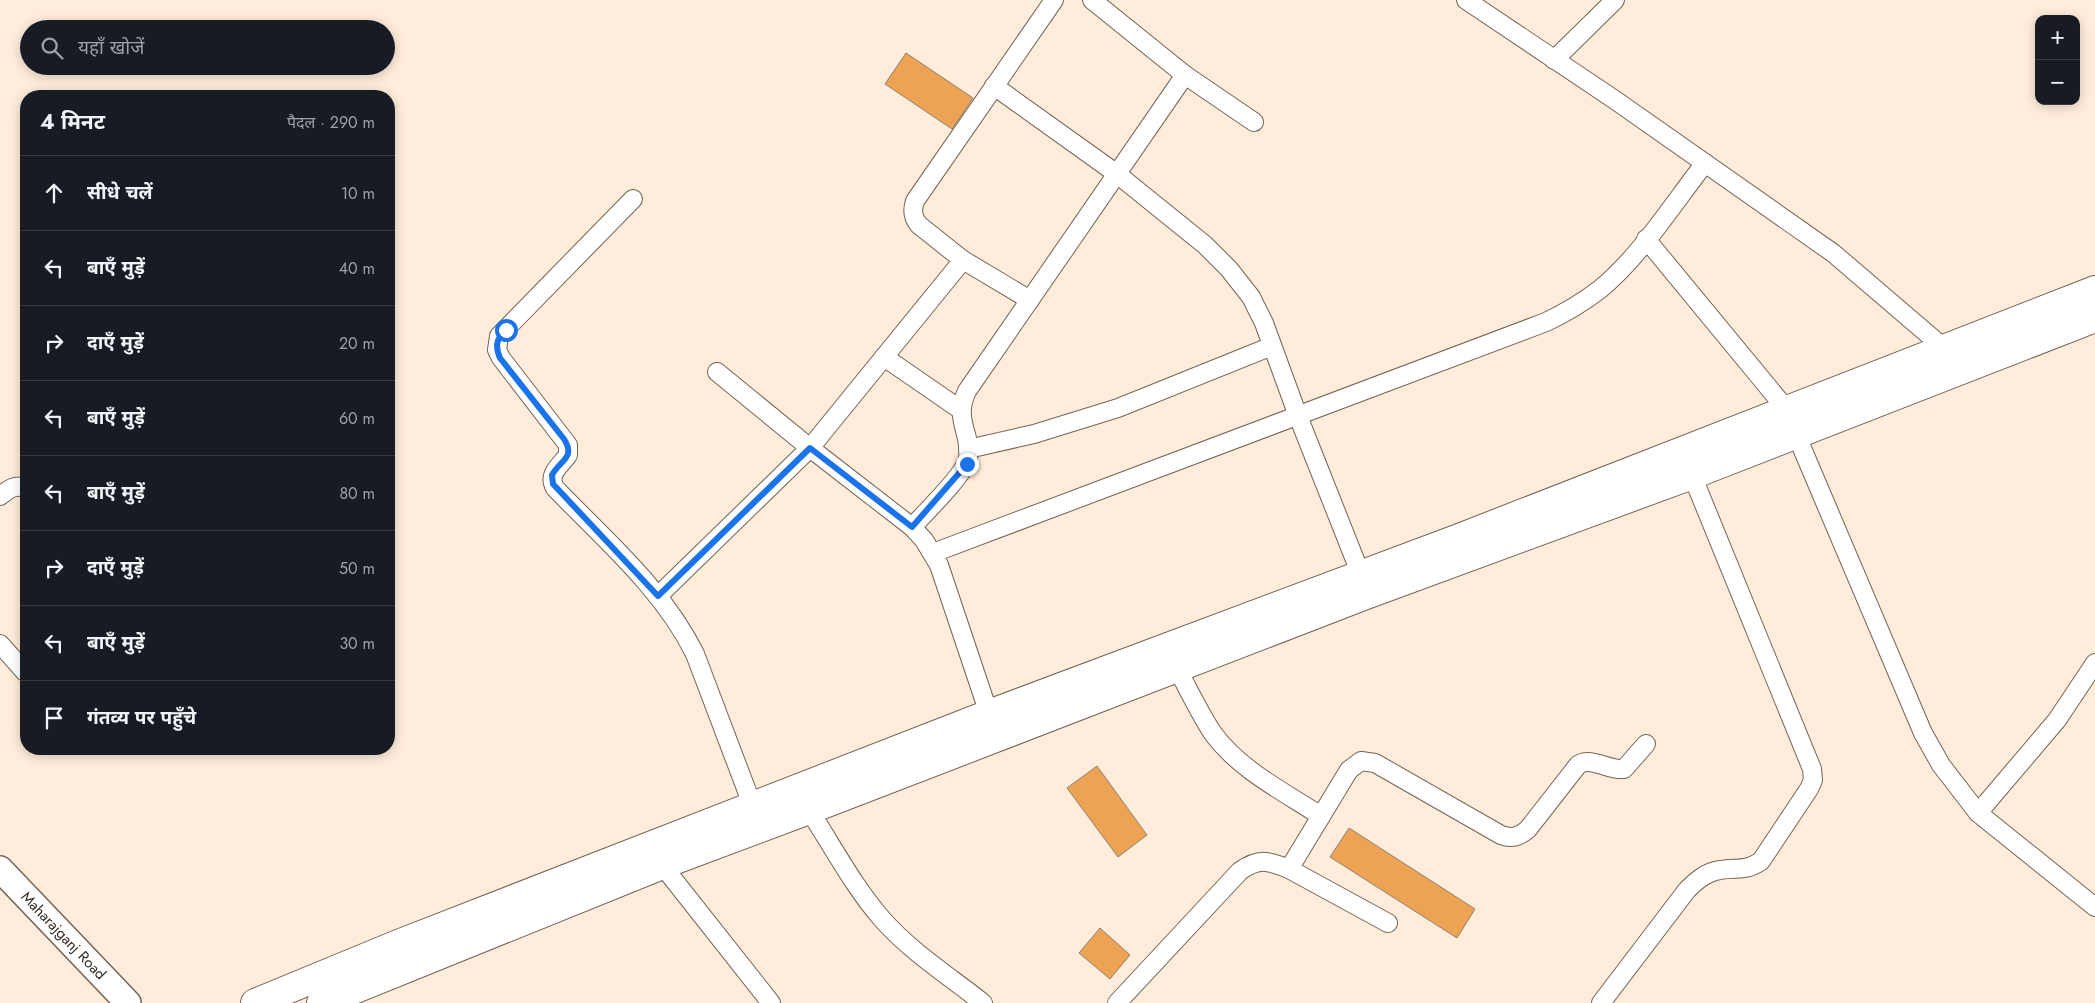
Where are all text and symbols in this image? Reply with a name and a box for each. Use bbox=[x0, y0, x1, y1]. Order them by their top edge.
map controls bbox=[2035, 15, 2080, 105]
button: + bbox=[2035, 15, 2080, 60]
search box bbox=[20, 20, 395, 75]
icon: search bbox=[38, 34, 66, 62]
text: यहाँ खोजें bbox=[78, 34, 144, 61]
button: − bbox=[2035, 60, 2080, 105]
text: 4 मिनट bbox=[40, 107, 105, 137]
text: पैदल · 290 m bbox=[287, 111, 375, 134]
icon: ahead bbox=[40, 179, 68, 207]
text: सीधे चलें bbox=[87, 179, 153, 206]
text: 10 m bbox=[341, 182, 375, 205]
icon: left bbox=[40, 254, 68, 282]
text: बाएँ मुड़ें bbox=[87, 254, 145, 281]
text: 40 m bbox=[339, 257, 375, 280]
route start bbox=[495, 319, 518, 342]
icon: right bbox=[40, 329, 68, 357]
text: दाएँ मुड़ें bbox=[87, 329, 144, 356]
text: 20 m bbox=[339, 332, 375, 355]
icon: left bbox=[40, 404, 68, 432]
text: बाएँ मुड़ें bbox=[87, 404, 145, 431]
text: 60 m bbox=[339, 407, 375, 430]
route end bbox=[956, 453, 979, 476]
icon: left bbox=[40, 479, 68, 507]
text: बाएँ मुड़ें bbox=[87, 479, 145, 506]
text: 80 m bbox=[339, 482, 375, 505]
icon: right bbox=[40, 554, 68, 582]
text: दाएँ मुड़ें bbox=[87, 554, 144, 581]
text: 50 m bbox=[339, 557, 375, 580]
icon: left bbox=[40, 629, 68, 657]
text: बाएँ मुड़ें bbox=[87, 629, 145, 656]
text: 30 m bbox=[339, 632, 375, 655]
icon: arrive bbox=[40, 704, 68, 732]
text: गंतव्य पर पहुँचे bbox=[87, 704, 196, 731]
street label: Maharajganj Road bbox=[16, 886, 111, 985]

